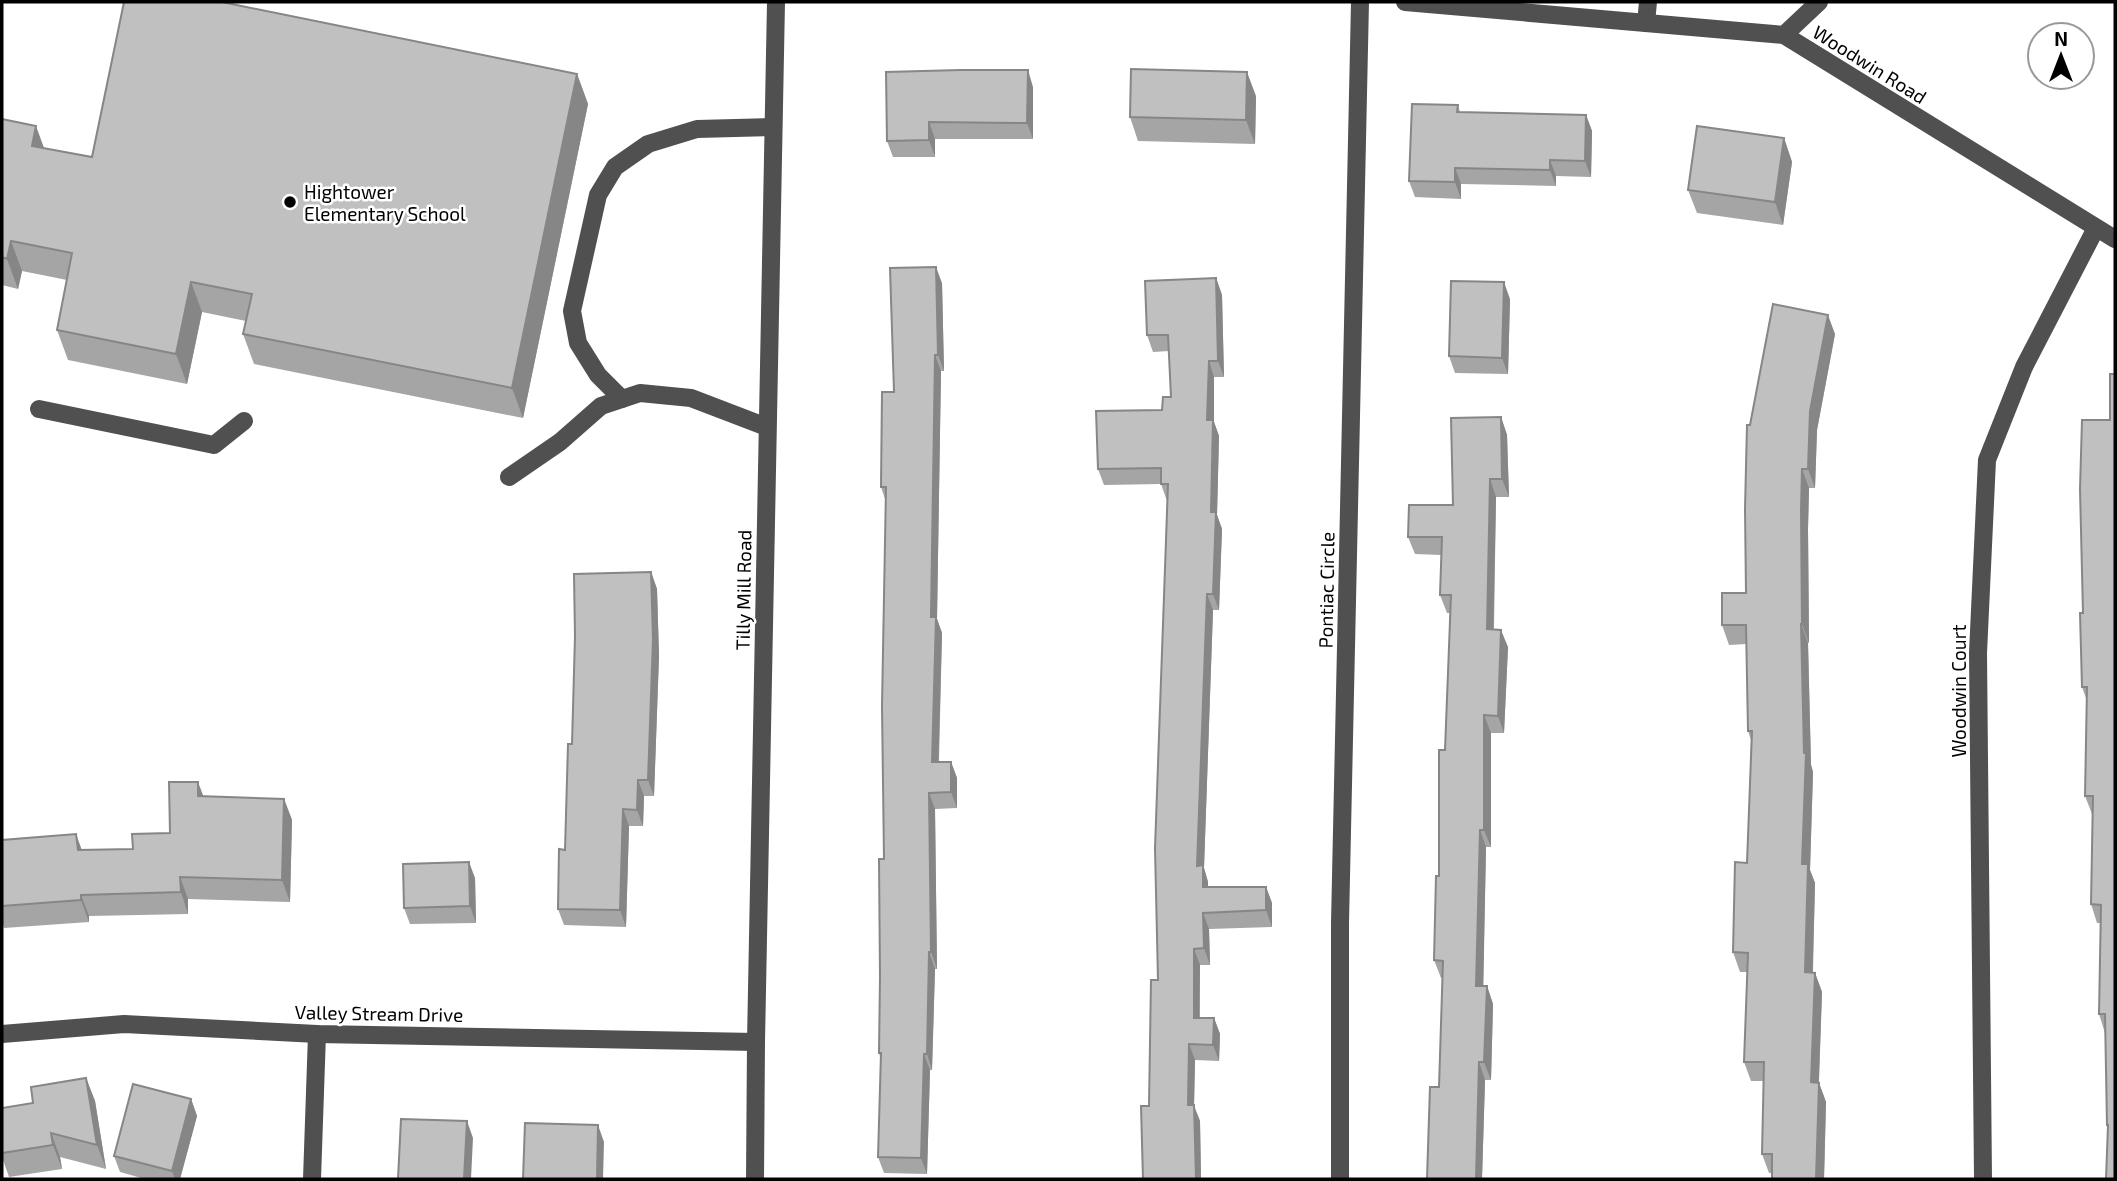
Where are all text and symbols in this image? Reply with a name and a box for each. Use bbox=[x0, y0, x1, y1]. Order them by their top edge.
street label: Woodwin Road bbox=[1809, 20, 1931, 108]
north arrow bbox=[2026, 21, 2096, 91]
text: N bbox=[2054, 27, 2068, 50]
place label: Hightower Elementary School bbox=[304, 180, 466, 225]
marker: Hightower Elementary School bbox=[282, 194, 298, 210]
street label: Tilly Mill Road bbox=[730, 529, 756, 651]
street label: Pontiac Circle bbox=[1313, 531, 1339, 649]
street label: Woodwin Court bbox=[1947, 624, 1970, 758]
street label: Valley Stream Drive bbox=[295, 1000, 463, 1026]

